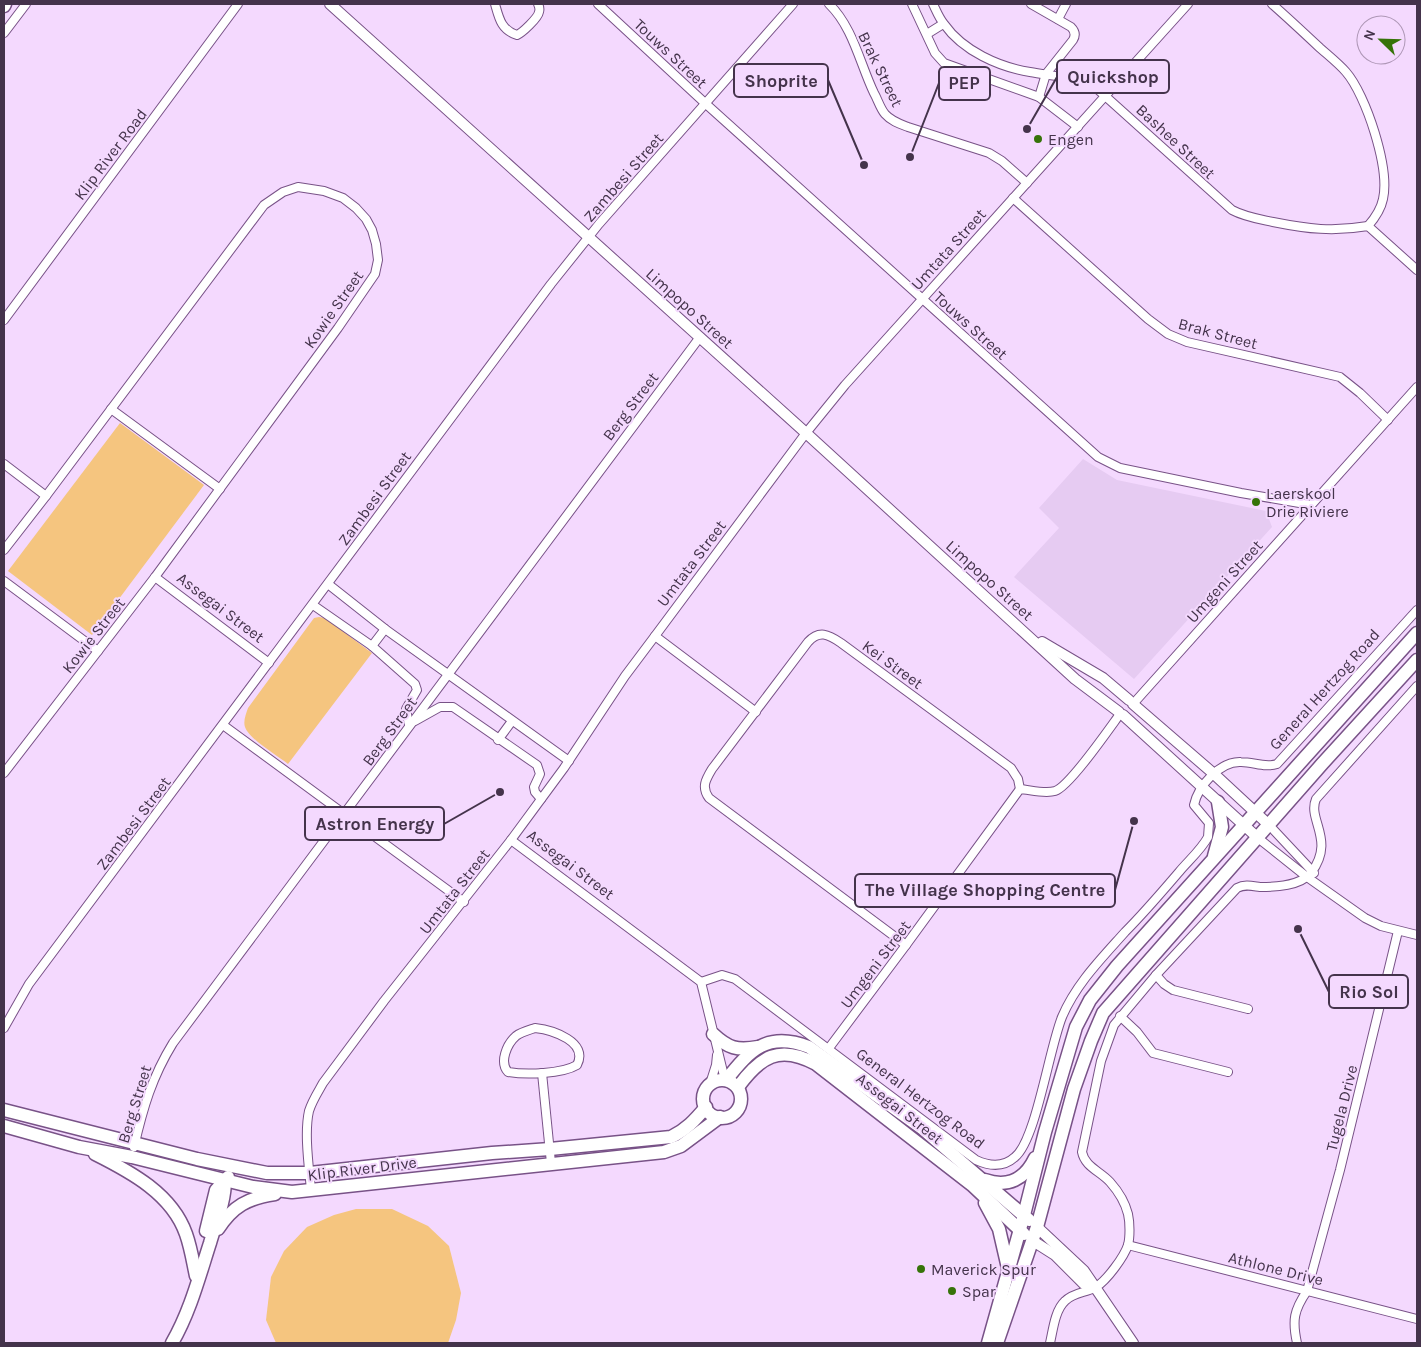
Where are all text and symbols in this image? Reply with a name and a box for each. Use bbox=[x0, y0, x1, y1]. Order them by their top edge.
street label: Touws Street bbox=[630, 15, 711, 92]
north arrow bbox=[1356, 15, 1406, 65]
text: N bbox=[1360, 27, 1379, 43]
street label: Brak Street bbox=[854, 29, 907, 110]
callout: Quickshop bbox=[1057, 60, 1169, 93]
callout: Shoprite bbox=[734, 64, 828, 97]
text: Quickshop bbox=[1067, 66, 1159, 88]
callout: PEP bbox=[939, 67, 990, 100]
text: Shoprite bbox=[744, 70, 818, 92]
text: PEP bbox=[948, 72, 980, 94]
street label: Bashee Street bbox=[1132, 100, 1219, 183]
street label: Klip River Road bbox=[70, 105, 151, 204]
street label: Zambesi Street bbox=[580, 129, 667, 226]
place label: Engen bbox=[1048, 130, 1094, 149]
marker: Engen bbox=[1032, 133, 1044, 145]
street label: Umtata Street bbox=[907, 205, 990, 294]
street label: Limpopo Street bbox=[642, 264, 737, 353]
street label: Kowie Street bbox=[300, 267, 367, 352]
street label: Touws Street bbox=[930, 287, 1012, 364]
street label: Brak Street bbox=[1176, 314, 1260, 353]
street label: Berg Street bbox=[599, 368, 662, 444]
street label: Zambesi Street bbox=[334, 447, 415, 549]
place label: Laerskool Drie Riviere bbox=[1266, 484, 1349, 521]
marker: Laerskool Drie Riviere bbox=[1250, 496, 1262, 508]
street label: Umtata Street bbox=[653, 517, 730, 610]
street label: Limpopo Street bbox=[942, 536, 1037, 625]
street label: Umgeni Street bbox=[1182, 536, 1266, 627]
street label: Assegai Street bbox=[173, 568, 268, 646]
street label: Kowie Street bbox=[58, 594, 129, 677]
street label: General Hertzog Road bbox=[1265, 625, 1384, 754]
street label: Kei Street bbox=[859, 636, 927, 693]
street label: Berg Street bbox=[358, 693, 421, 769]
street label: Zambesi Street bbox=[92, 773, 175, 874]
callout: Astron Energy bbox=[305, 807, 444, 840]
text: Astron Energy bbox=[316, 813, 434, 835]
street label: Assegai Street bbox=[523, 825, 618, 903]
street label: Umtata Street bbox=[415, 845, 494, 938]
callout: The Village Shopping Centre bbox=[855, 874, 1115, 907]
text: The Village Shopping Centre bbox=[865, 879, 1105, 901]
street label: Umgeni Street bbox=[836, 917, 915, 1012]
callout: Rio Sol bbox=[1329, 975, 1408, 1008]
text: Rio Sol bbox=[1339, 981, 1399, 1003]
street label: General Hertzog Road bbox=[853, 1044, 989, 1153]
street label: Berg Street bbox=[114, 1063, 155, 1145]
street label: Tugela Drive bbox=[1322, 1063, 1361, 1153]
street label: Assegai Street bbox=[853, 1069, 947, 1148]
street label: Klip River Drive bbox=[306, 1152, 418, 1185]
street label: Athlone Drive bbox=[1226, 1248, 1325, 1289]
place label: Maverick Spur bbox=[931, 1260, 1036, 1279]
marker: Maverick Spur bbox=[915, 1263, 927, 1275]
place label: Spar bbox=[962, 1282, 996, 1301]
marker: Spar bbox=[946, 1285, 958, 1297]

